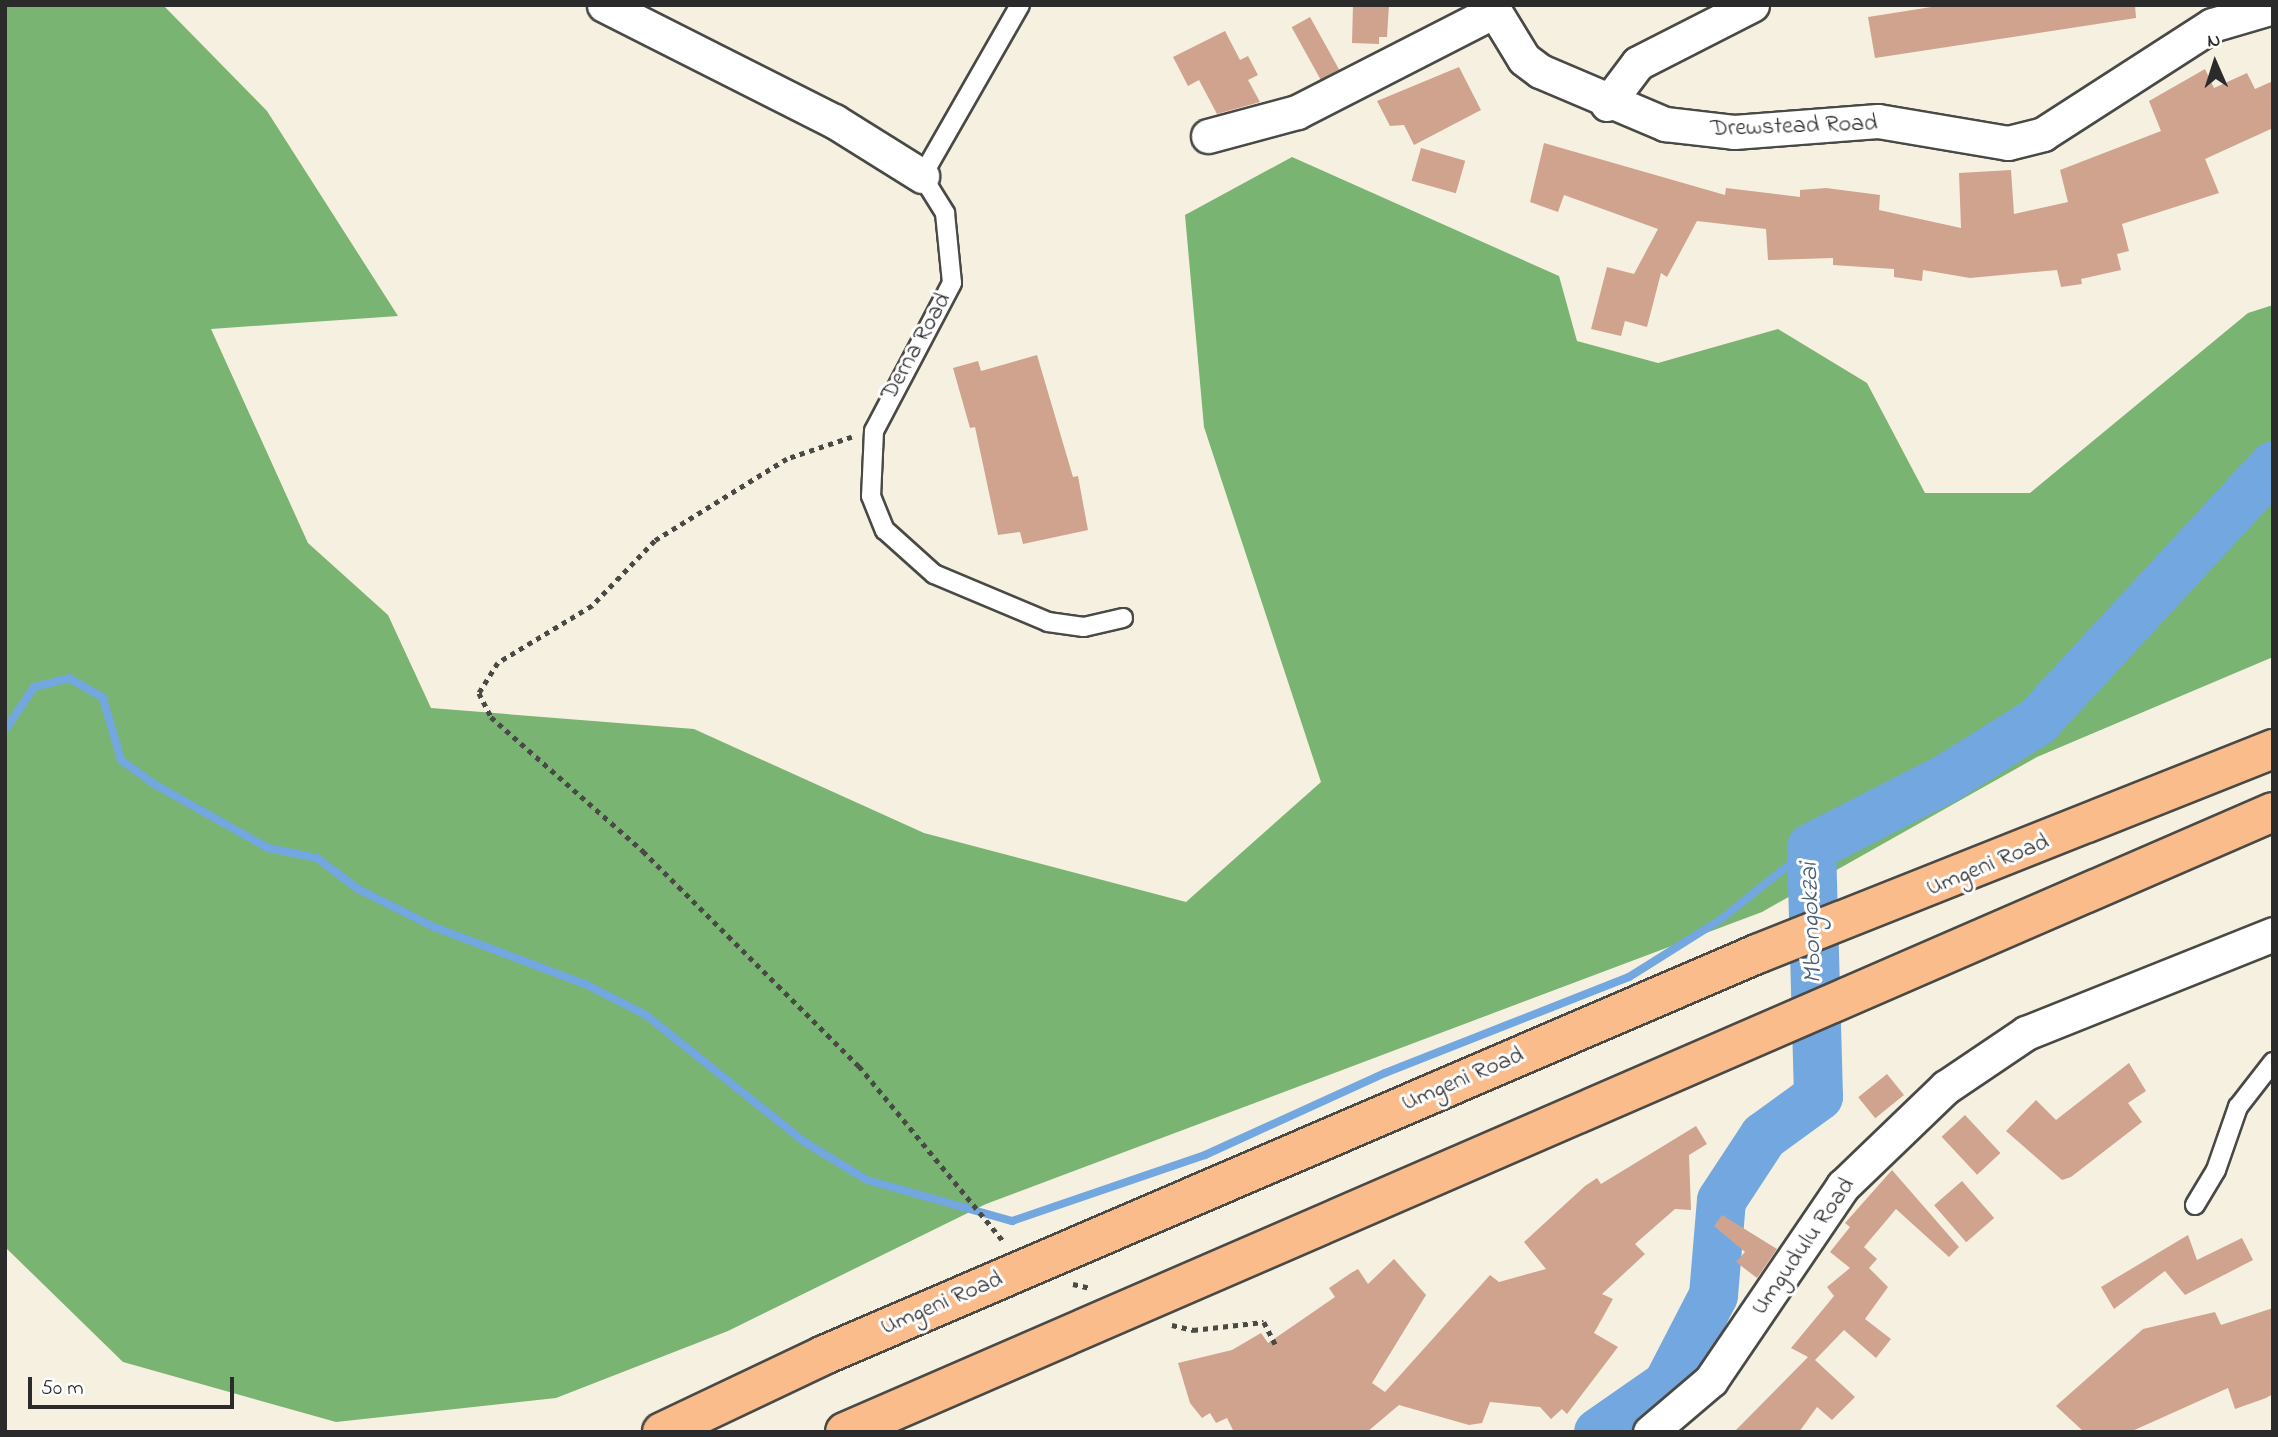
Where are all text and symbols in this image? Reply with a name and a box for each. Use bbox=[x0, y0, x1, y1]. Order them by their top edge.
north arrow bbox=[2180, 28, 2250, 98]
text: N bbox=[2207, 28, 2221, 55]
street label: Drewstead Road bbox=[1710, 110, 1878, 144]
street label: Derna Road bbox=[876, 288, 958, 406]
street label: Umgeni Road bbox=[1922, 828, 2054, 904]
water label: Mbongokzai bbox=[1795, 862, 1831, 984]
street label: Umgeni Road bbox=[1398, 1041, 1528, 1119]
street label: Umgudulu Road bbox=[1746, 1173, 1862, 1321]
street label: Umgeni Road bbox=[877, 1265, 1007, 1343]
scale bar bbox=[32, 1364, 238, 1408]
text: 50 m bbox=[41, 1374, 84, 1404]

